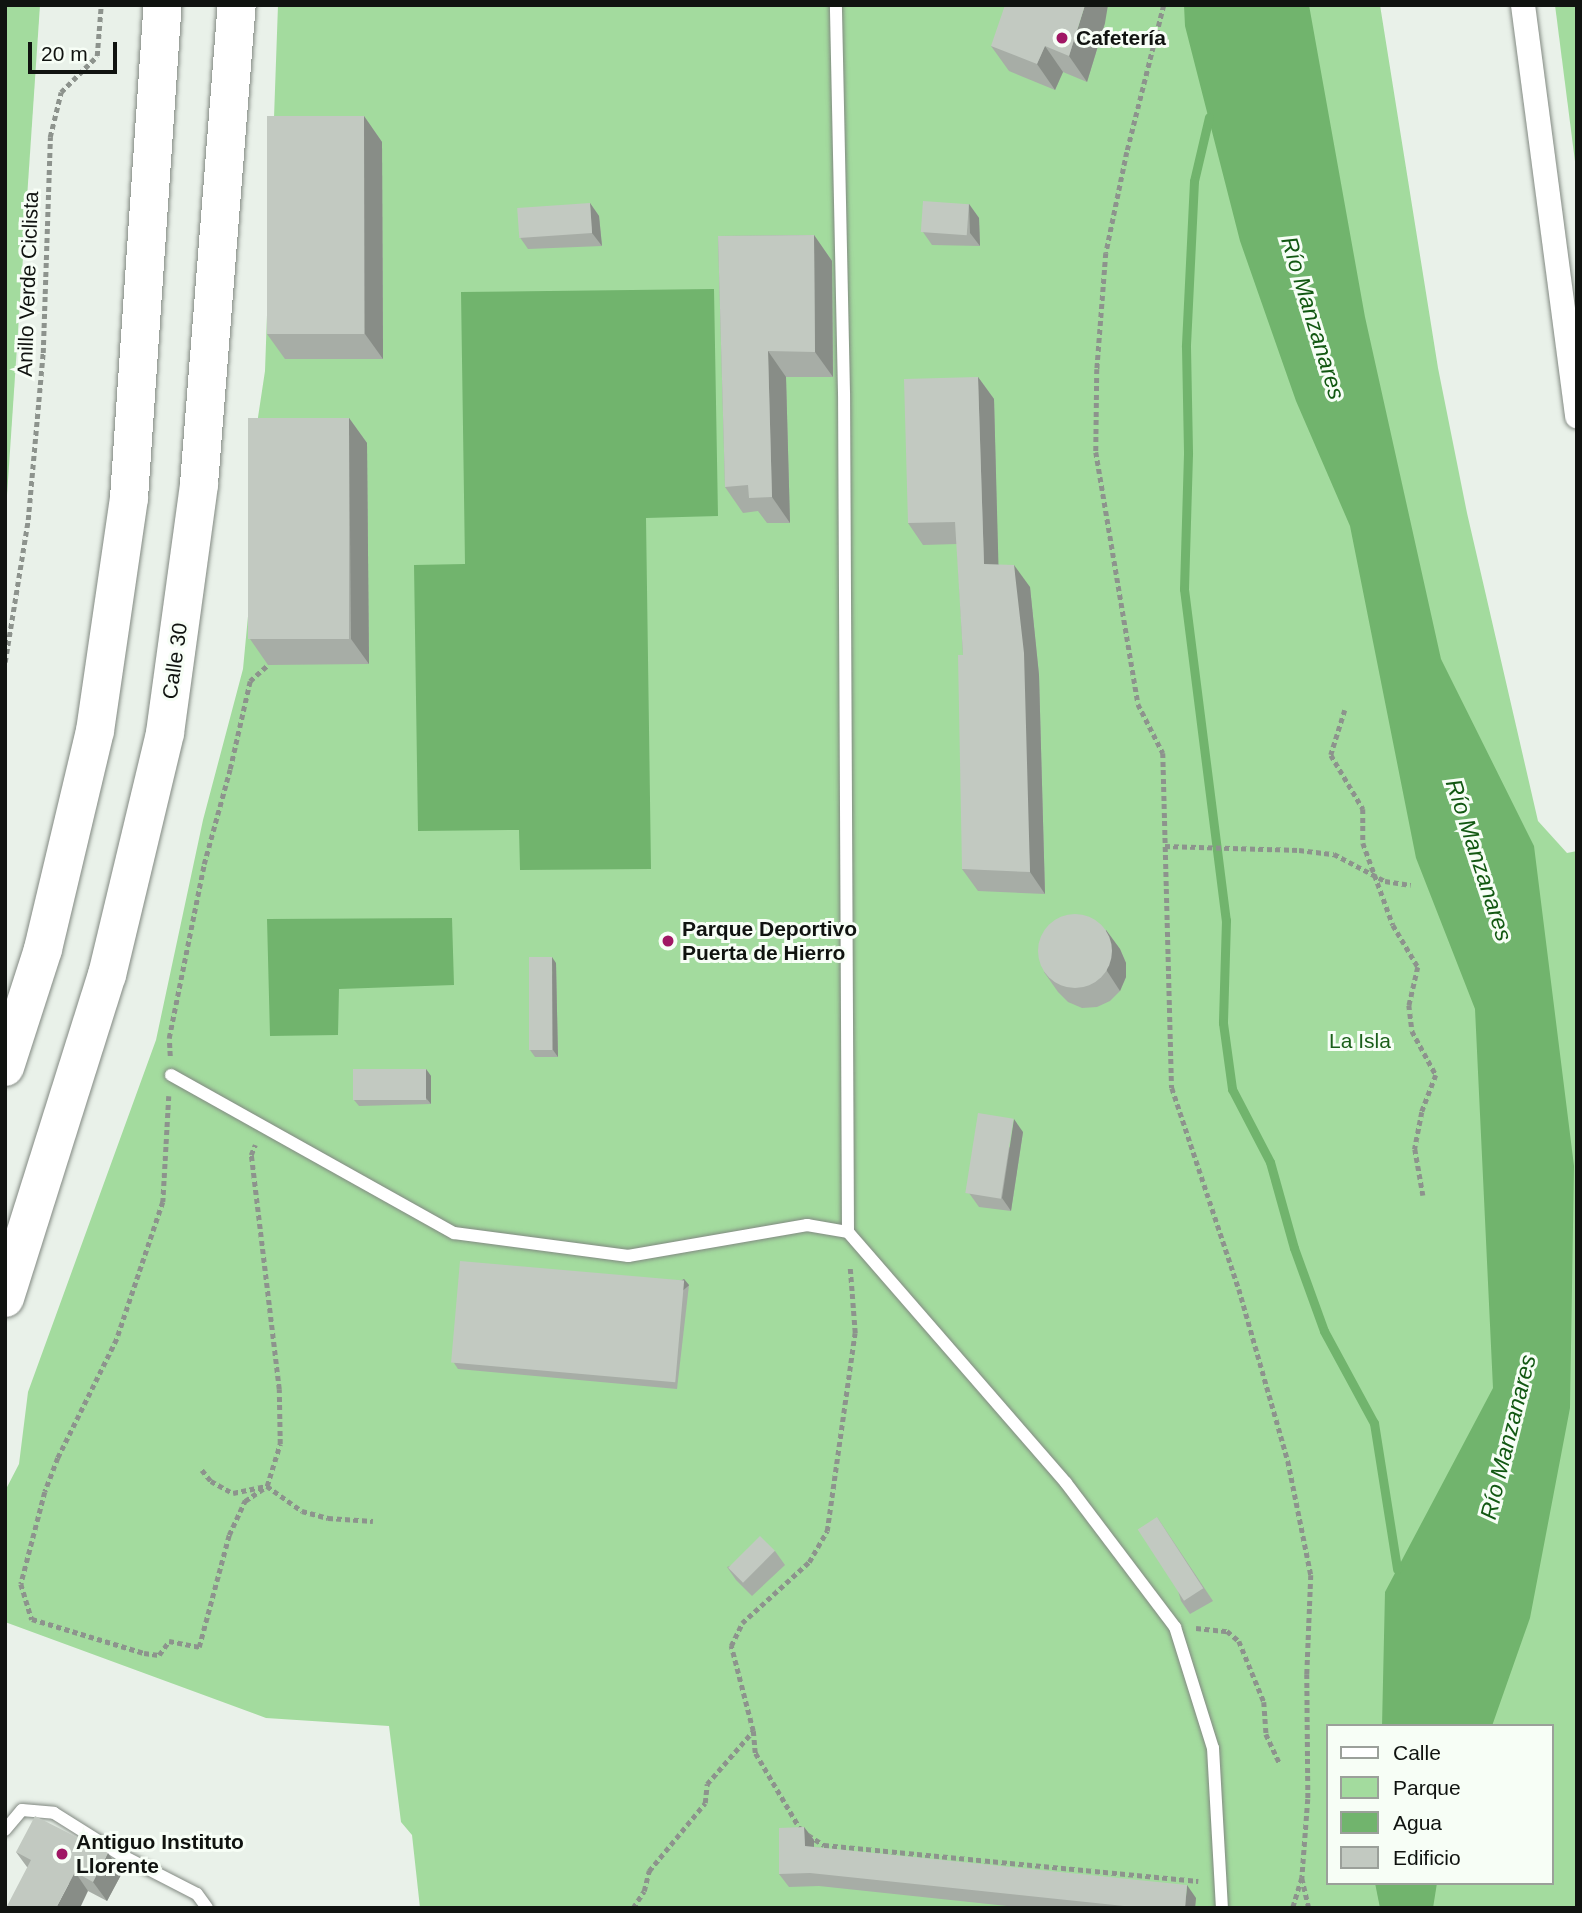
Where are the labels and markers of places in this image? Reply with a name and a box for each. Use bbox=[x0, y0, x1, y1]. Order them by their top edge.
place label: Cafetería bbox=[1076, 25, 1166, 51]
marker: Cafetería bbox=[1054, 30, 1070, 46]
place label: Parque Deportivo Puerta de Hierro bbox=[682, 916, 857, 966]
marker: Parque Deportivo Puerta de Hierro bbox=[660, 933, 676, 949]
place label: Antiguo Instituto Llorente bbox=[76, 1829, 244, 1879]
marker: Antiguo Instituto Llorente bbox=[54, 1846, 70, 1862]

